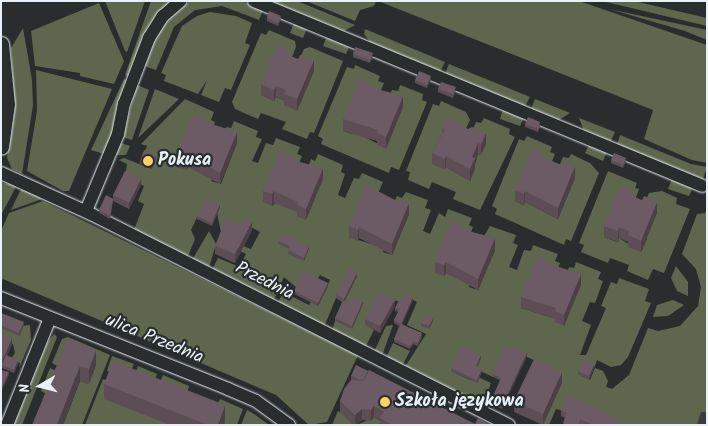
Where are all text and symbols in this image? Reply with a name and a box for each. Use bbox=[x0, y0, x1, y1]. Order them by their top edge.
place label: Pokusa bbox=[158, 150, 211, 172]
marker: Pokusa bbox=[142, 155, 154, 167]
street label: Przednia bbox=[231, 258, 297, 306]
street label: ulica Przednia bbox=[102, 310, 206, 370]
north arrow bbox=[15, 361, 65, 411]
text: N bbox=[14, 382, 37, 394]
place label: Szkoła językowa bbox=[395, 391, 524, 413]
marker: Szkoła językowa bbox=[379, 396, 391, 408]

